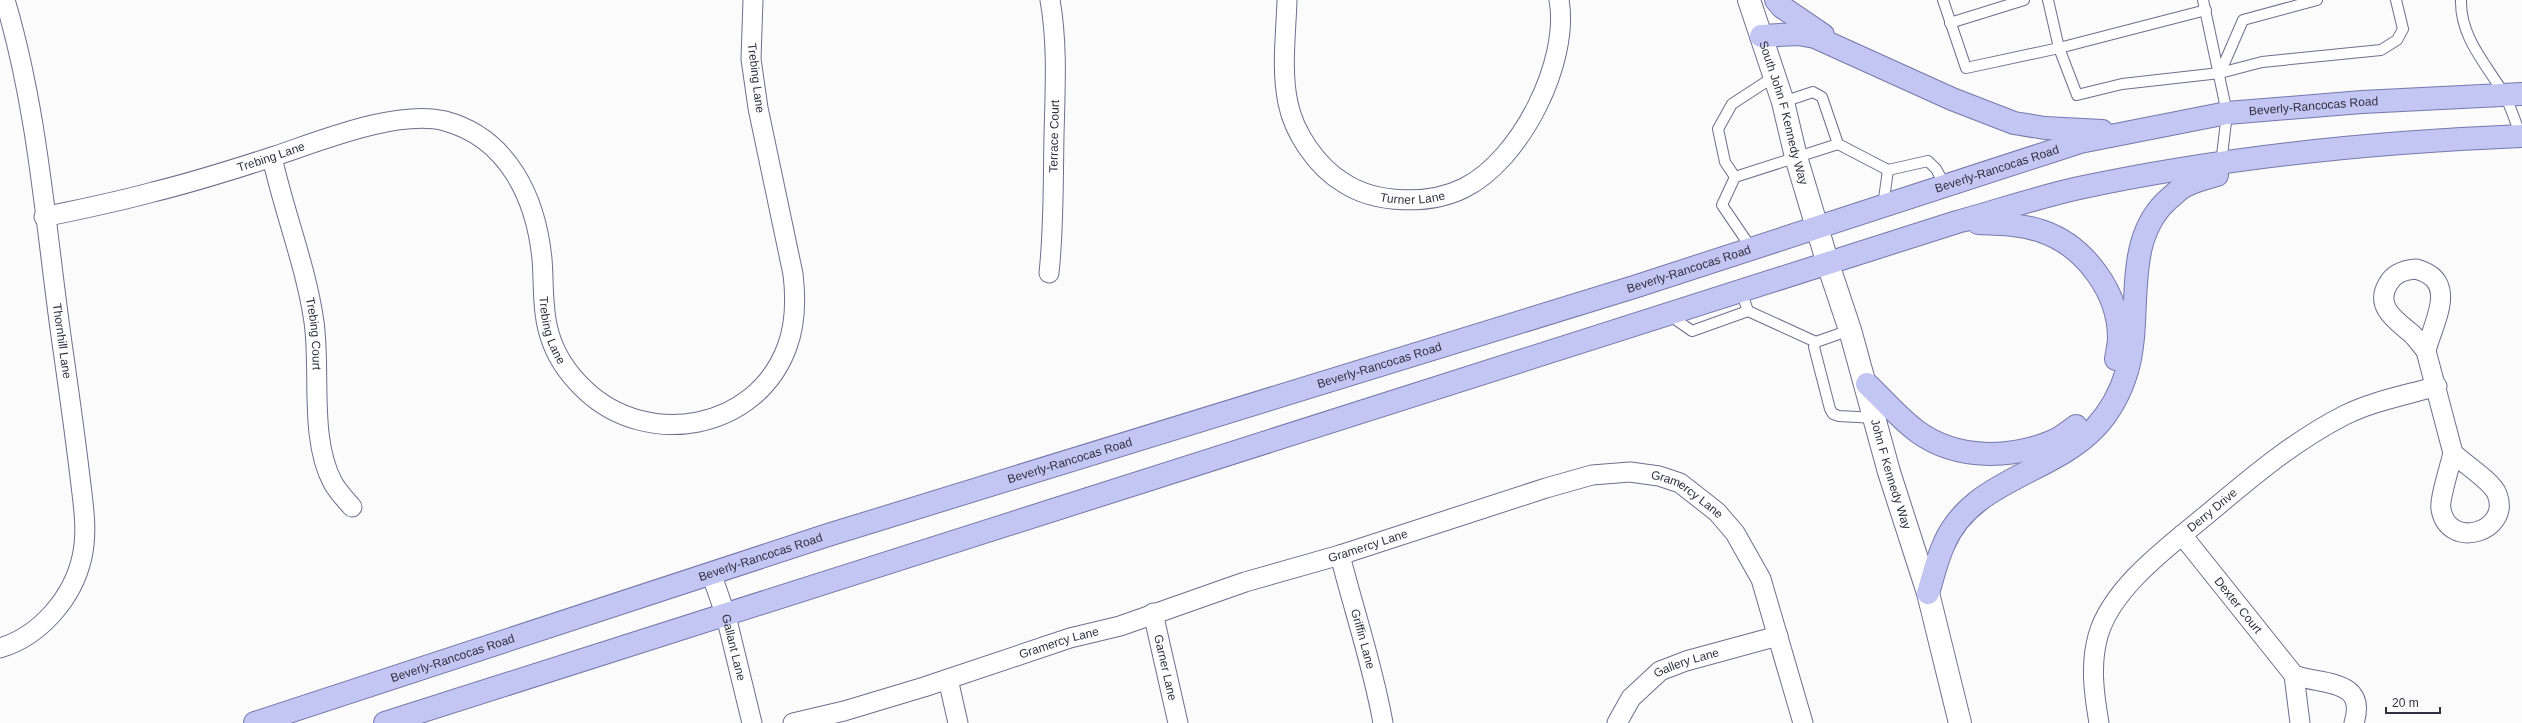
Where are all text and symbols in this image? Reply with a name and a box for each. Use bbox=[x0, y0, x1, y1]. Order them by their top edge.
street label: South John F Kennedy Way bbox=[1756, 39, 1811, 186]
street label: Trebing Lane bbox=[745, 42, 767, 114]
street label: Beverly-Rancocas Road bbox=[2248, 94, 2379, 118]
street label: Terrace Court bbox=[1046, 99, 1062, 173]
street label: Trebing Lane bbox=[236, 139, 307, 175]
street label: Beverly-Rancocas Road bbox=[1933, 142, 2061, 196]
street label: Turner Lane bbox=[1379, 188, 1447, 207]
street label: Beverly-Rancocas Road bbox=[1625, 242, 1753, 296]
street label: Trebing Court bbox=[303, 296, 324, 371]
street label: Trebing Lane bbox=[537, 296, 569, 367]
street label: Thornhill Lane bbox=[50, 302, 74, 380]
street label: Beverly-Rancocas Road bbox=[1315, 340, 1443, 391]
street label: John F Kennedy Way bbox=[1868, 417, 1914, 531]
street label: Beverly-Rancocas Road bbox=[1006, 435, 1134, 486]
street label: Gramercy Lane bbox=[1650, 468, 1726, 521]
street label: Derry Drive bbox=[2184, 485, 2240, 535]
street label: Gramercy Lane bbox=[1327, 526, 1410, 565]
street label: Beverly-Rancocas Road bbox=[697, 530, 824, 584]
street label: Dexter Court bbox=[2211, 574, 2265, 637]
street label: Griffin Lane bbox=[1348, 607, 1378, 671]
street label: Gallant Lane bbox=[719, 613, 749, 683]
street label: Gramercy Lane bbox=[1017, 624, 1101, 662]
street label: Beverly-Rancocas Road bbox=[389, 631, 516, 685]
street label: Garner Lane bbox=[1151, 633, 1180, 702]
street label: Gallery Lane bbox=[1651, 645, 1721, 680]
scale bar bbox=[2386, 689, 2440, 715]
text: 20 m bbox=[2392, 696, 2419, 710]

